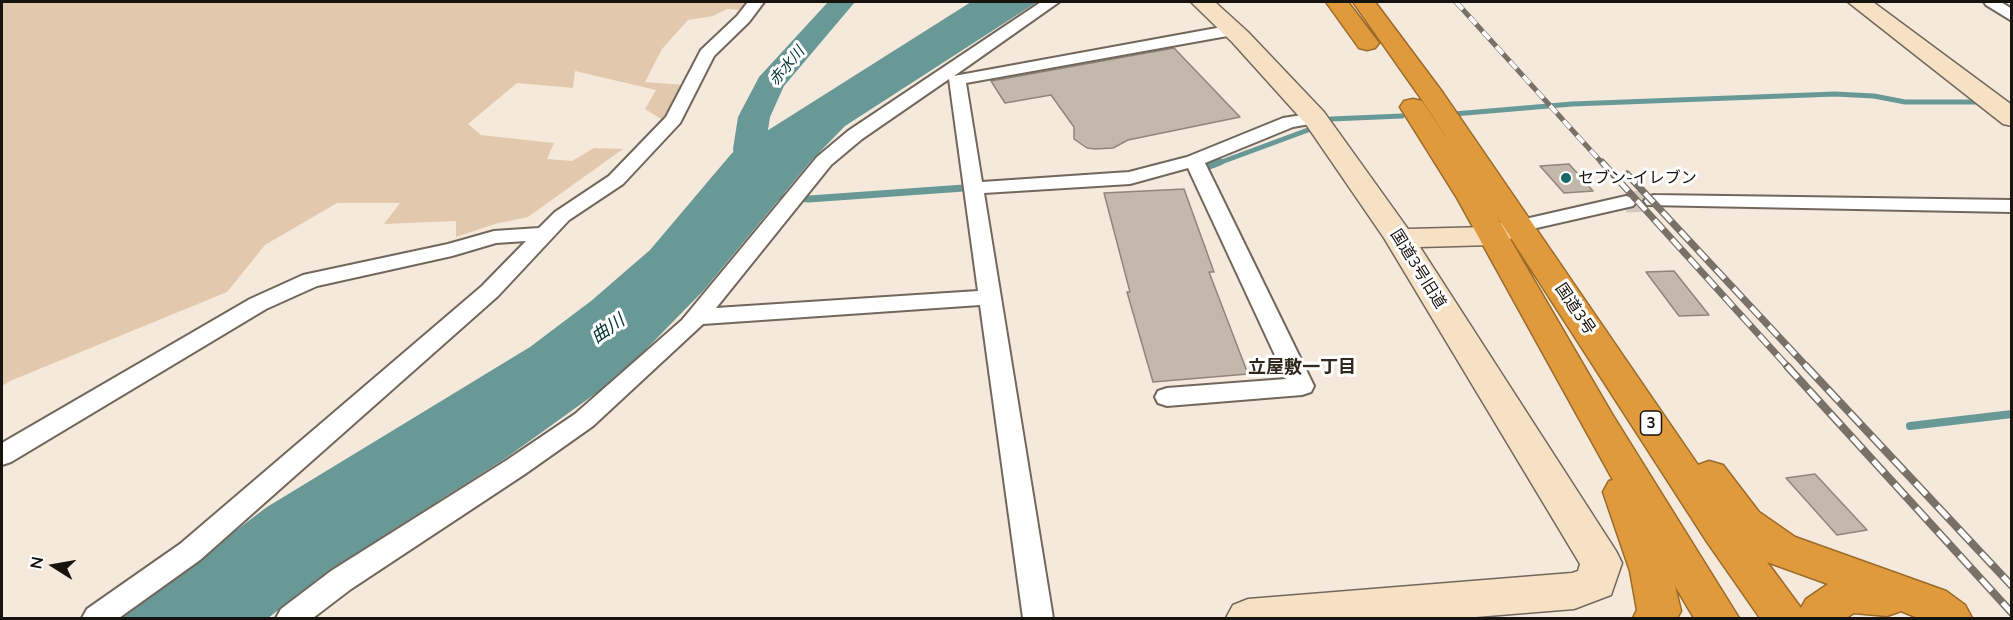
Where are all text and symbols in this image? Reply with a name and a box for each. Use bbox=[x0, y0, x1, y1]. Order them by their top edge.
water label: 赤水川 bbox=[766, 43, 808, 89]
place label: セブン-イレブン bbox=[1578, 168, 1697, 188]
marker: セブン-イレブン bbox=[1559, 171, 1573, 185]
street label: 国道3号旧道 bbox=[1386, 226, 1450, 312]
street label: 国道3号 bbox=[1551, 280, 1599, 338]
water label: 曲川 bbox=[587, 310, 629, 348]
district label: 立屋敷一丁目 bbox=[1248, 357, 1356, 379]
road number: 3 bbox=[1640, 411, 1662, 435]
north arrow bbox=[24, 536, 84, 596]
text: N bbox=[25, 555, 47, 570]

